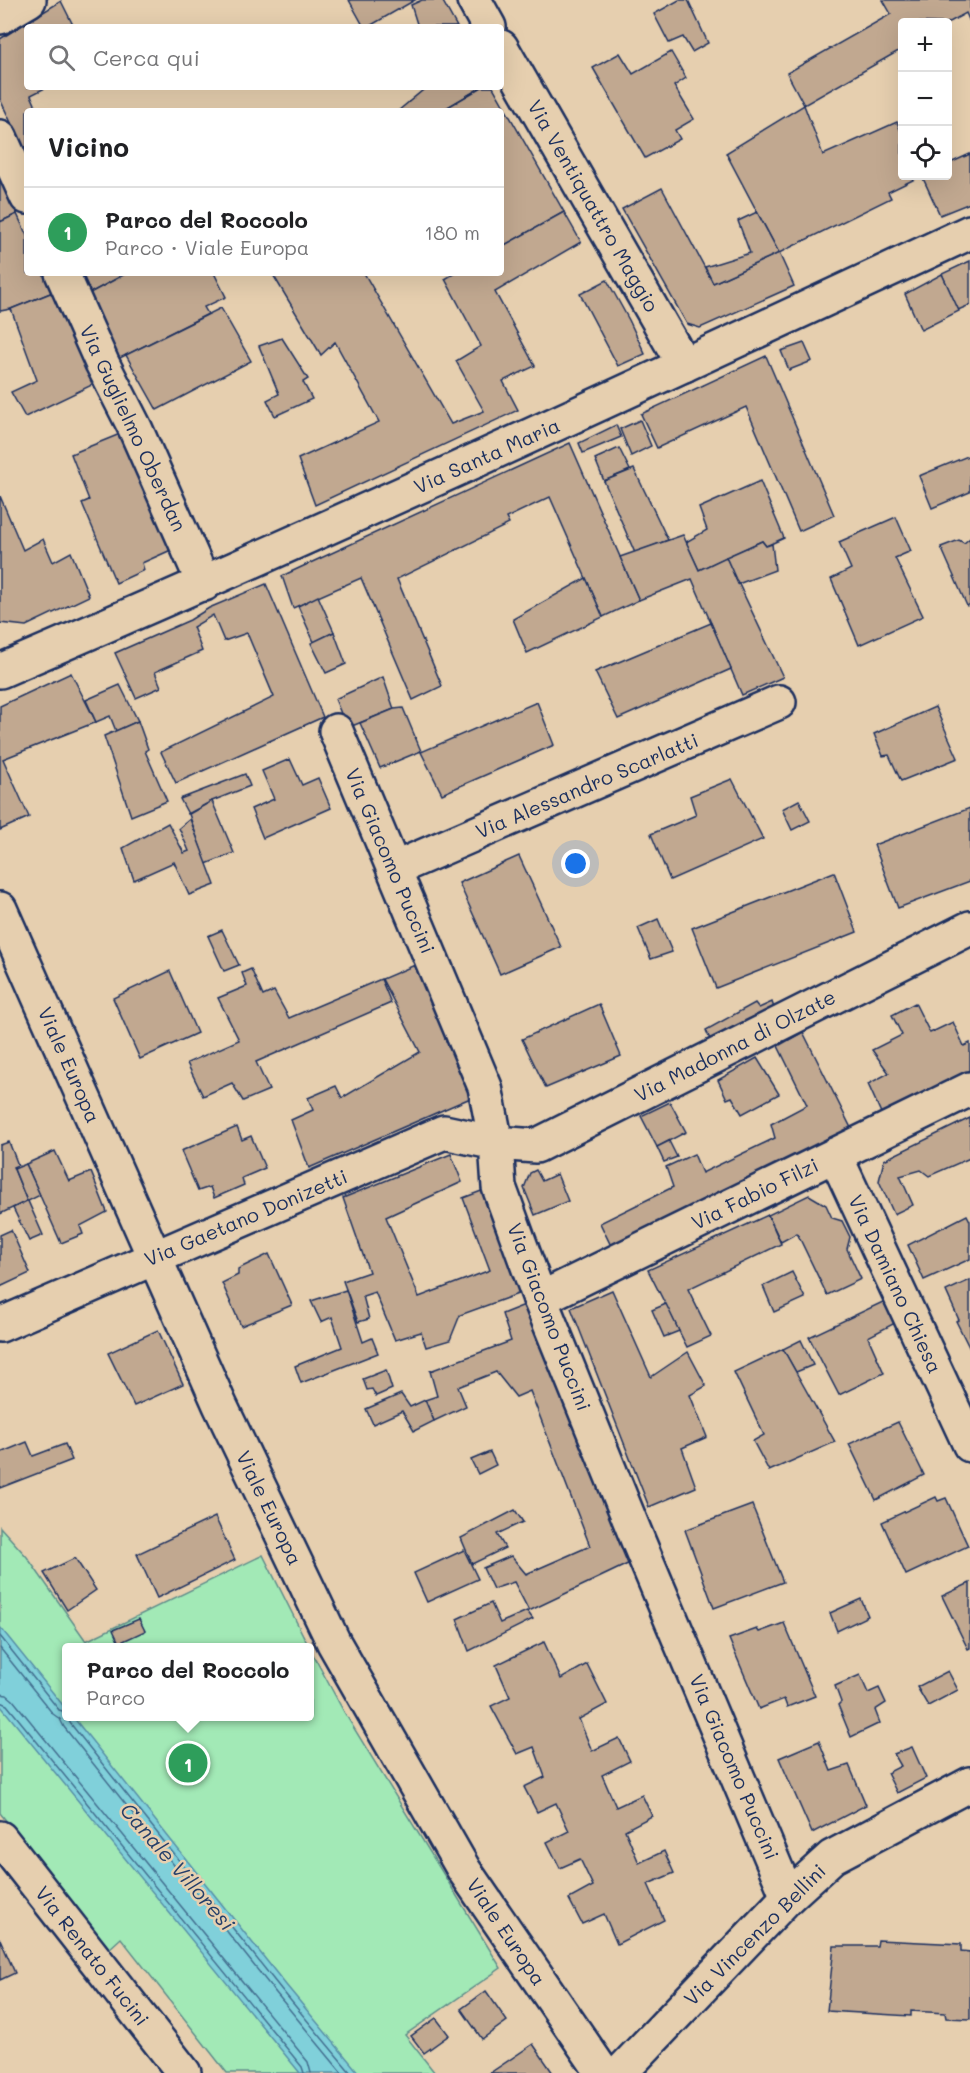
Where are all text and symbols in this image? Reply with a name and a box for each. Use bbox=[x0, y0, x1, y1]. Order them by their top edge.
map controls bbox=[898, 18, 952, 180]
button: + bbox=[898, 18, 952, 72]
search box bbox=[24, 24, 504, 90]
icon: search bbox=[45, 41, 78, 74]
text: Cerca qui bbox=[93, 43, 200, 72]
button: − bbox=[898, 72, 952, 126]
street label: Via Ventiquattro Maggio bbox=[522, 95, 665, 316]
button: locate bbox=[898, 126, 952, 180]
text: Vicino bbox=[48, 130, 129, 164]
text: Parco del Roccolo bbox=[105, 205, 308, 234]
text: 1 bbox=[63, 219, 72, 245]
text: 180 m bbox=[424, 219, 480, 245]
text: Parco · Viale Europa bbox=[105, 234, 309, 260]
street label: Via Guglielmo Oberdan bbox=[75, 320, 193, 535]
street label: Via Santa Maria bbox=[409, 411, 564, 499]
street label: Via Alessandro Scarlatti bbox=[471, 726, 702, 844]
street label: Via Giacomo Puccini bbox=[340, 764, 442, 957]
your location bbox=[561, 849, 590, 878]
street label: Via Madonna di Olzate bbox=[629, 983, 840, 1107]
street label: Viale Europa bbox=[33, 1003, 107, 1127]
street label: Via Fabio Filzi bbox=[687, 1151, 822, 1235]
street label: Via Gaetano Donizetti bbox=[140, 1162, 351, 1272]
street label: Via Damiano Chiesa bbox=[843, 1190, 949, 1377]
street label: Via Giacomo Puccini bbox=[502, 1219, 598, 1414]
street label: Viale Europa bbox=[231, 1446, 309, 1569]
popup bbox=[62, 1643, 314, 1721]
text: Parco del Roccolo bbox=[87, 1655, 289, 1684]
street label: Via Giacomo Puccini bbox=[684, 1670, 786, 1863]
text: Parco bbox=[87, 1684, 145, 1710]
pin: 1 bbox=[168, 1740, 207, 1786]
water label: Canale Villoresi bbox=[115, 1796, 242, 1936]
street label: Via Vincenzo Bellini bbox=[678, 1858, 831, 2011]
street label: Viale Europa bbox=[461, 1873, 552, 1990]
street label: Via Renato Fucini bbox=[30, 1880, 156, 2031]

